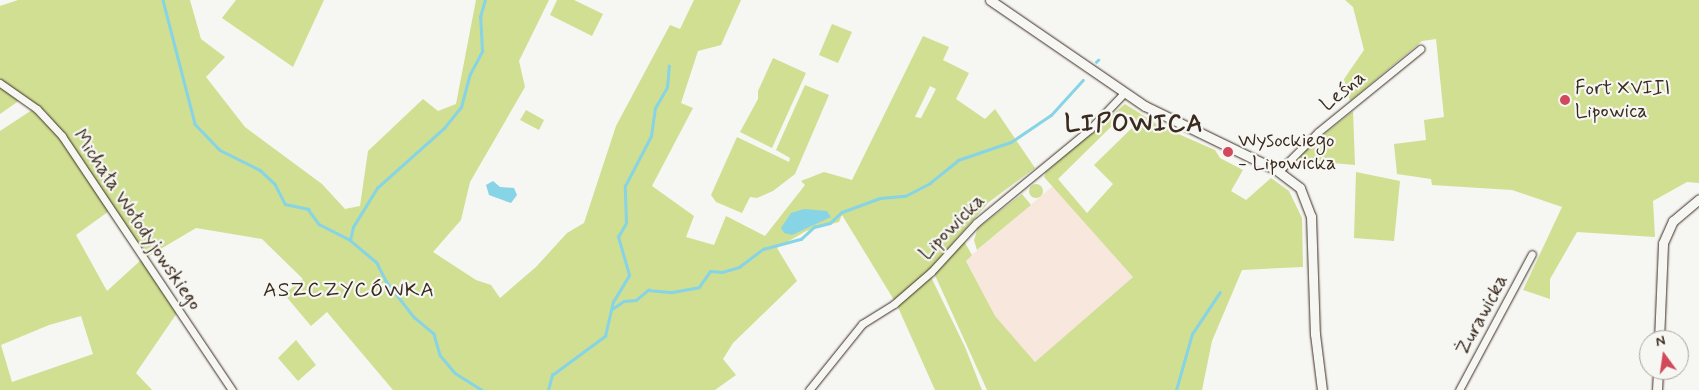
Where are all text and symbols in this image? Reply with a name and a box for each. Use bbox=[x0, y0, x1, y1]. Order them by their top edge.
street label: Leśna bbox=[1316, 66, 1370, 116]
place label: Fort XVIII Lipowica bbox=[1575, 76, 1670, 123]
marker: Fort XVIII Lipowica bbox=[1559, 94, 1571, 106]
district label: LIPOWICA bbox=[1068, 110, 1200, 140]
street label: Michała Wołodyjowskiego bbox=[67, 125, 207, 315]
place label: Wysockiego - Lipowicka bbox=[1238, 128, 1336, 175]
marker: Wysockiego - Lipowicka bbox=[1222, 146, 1234, 158]
street label: Lipowicka bbox=[914, 189, 990, 265]
street label: Żurawicka bbox=[1451, 270, 1513, 360]
district label: ASZCZYCÓWKA bbox=[266, 277, 432, 303]
north arrow bbox=[1639, 330, 1689, 380]
text: N bbox=[1654, 332, 1667, 351]

